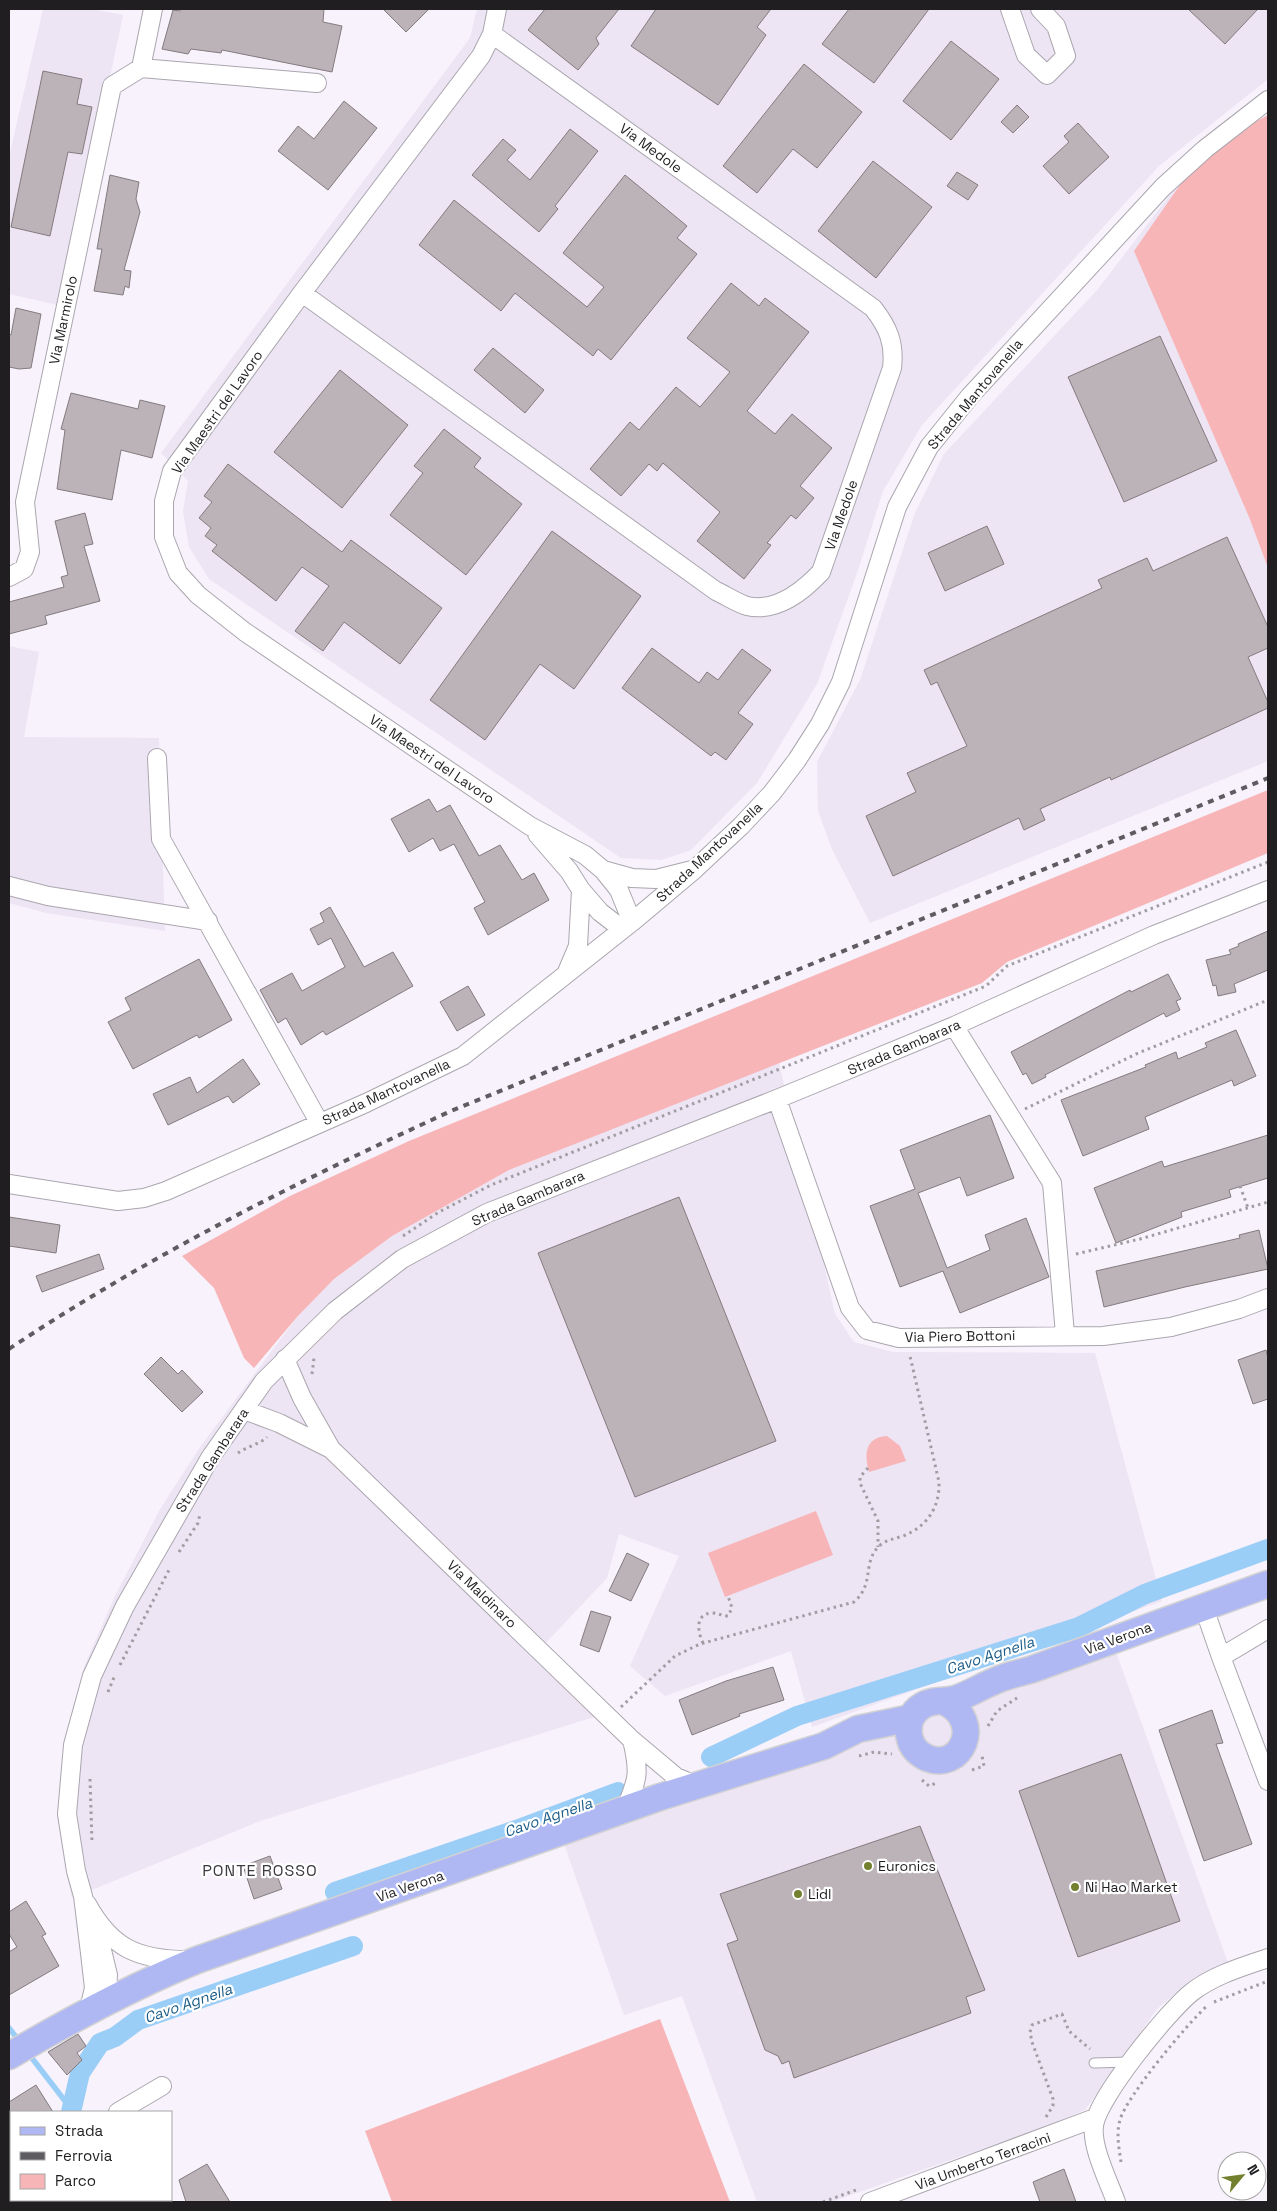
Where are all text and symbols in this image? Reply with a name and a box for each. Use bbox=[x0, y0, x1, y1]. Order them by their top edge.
street label: Via Medole bbox=[616, 119, 686, 177]
street label: Via Marmirolo bbox=[45, 274, 81, 366]
street label: Strada Mantovanella bbox=[923, 335, 1027, 453]
street label: Via Maestri del Lavoro bbox=[167, 347, 267, 477]
street label: Via Medole bbox=[821, 477, 861, 553]
street label: Via Maestri del Lavoro bbox=[366, 710, 498, 808]
street label: Strada Mantovanella bbox=[652, 798, 766, 906]
street label: Strada Gambarara bbox=[845, 1015, 963, 1079]
street label: Strada Mantovanella bbox=[319, 1055, 453, 1129]
street label: Strada Gambarara bbox=[469, 1166, 587, 1230]
street label: Via Piero Bottoni bbox=[905, 1326, 1015, 1346]
street label: Strada Gambarara bbox=[171, 1404, 253, 1516]
street label: Via Maldinaro bbox=[443, 1556, 521, 1632]
street label: Via Verona bbox=[1082, 1618, 1154, 1658]
water label: Cavo Agnella bbox=[943, 1632, 1037, 1678]
water label: Cavo Agnella bbox=[502, 1793, 595, 1841]
place label: Euronics bbox=[878, 1857, 936, 1875]
district label: PONTE ROSSO bbox=[202, 1860, 318, 1881]
marker: Euronics bbox=[862, 1860, 874, 1872]
street label: Via Verona bbox=[374, 1866, 446, 1906]
place label: Ni Hao Market bbox=[1085, 1878, 1178, 1896]
marker: Ni Hao Market bbox=[1069, 1881, 1081, 1893]
place label: Lidl bbox=[808, 1885, 832, 1903]
marker: Lidl bbox=[792, 1888, 804, 1900]
water label: Cavo Agnella bbox=[142, 1979, 235, 2027]
legend bbox=[10, 2111, 172, 2201]
text: Strada bbox=[55, 2121, 104, 2140]
street label: Via Umberto Terracini bbox=[913, 2128, 1053, 2194]
text: Ferrovia bbox=[55, 2146, 113, 2165]
north arrow bbox=[1217, 2151, 1267, 2201]
text: N bbox=[1243, 2161, 1264, 2178]
text: Parco bbox=[55, 2171, 96, 2190]

